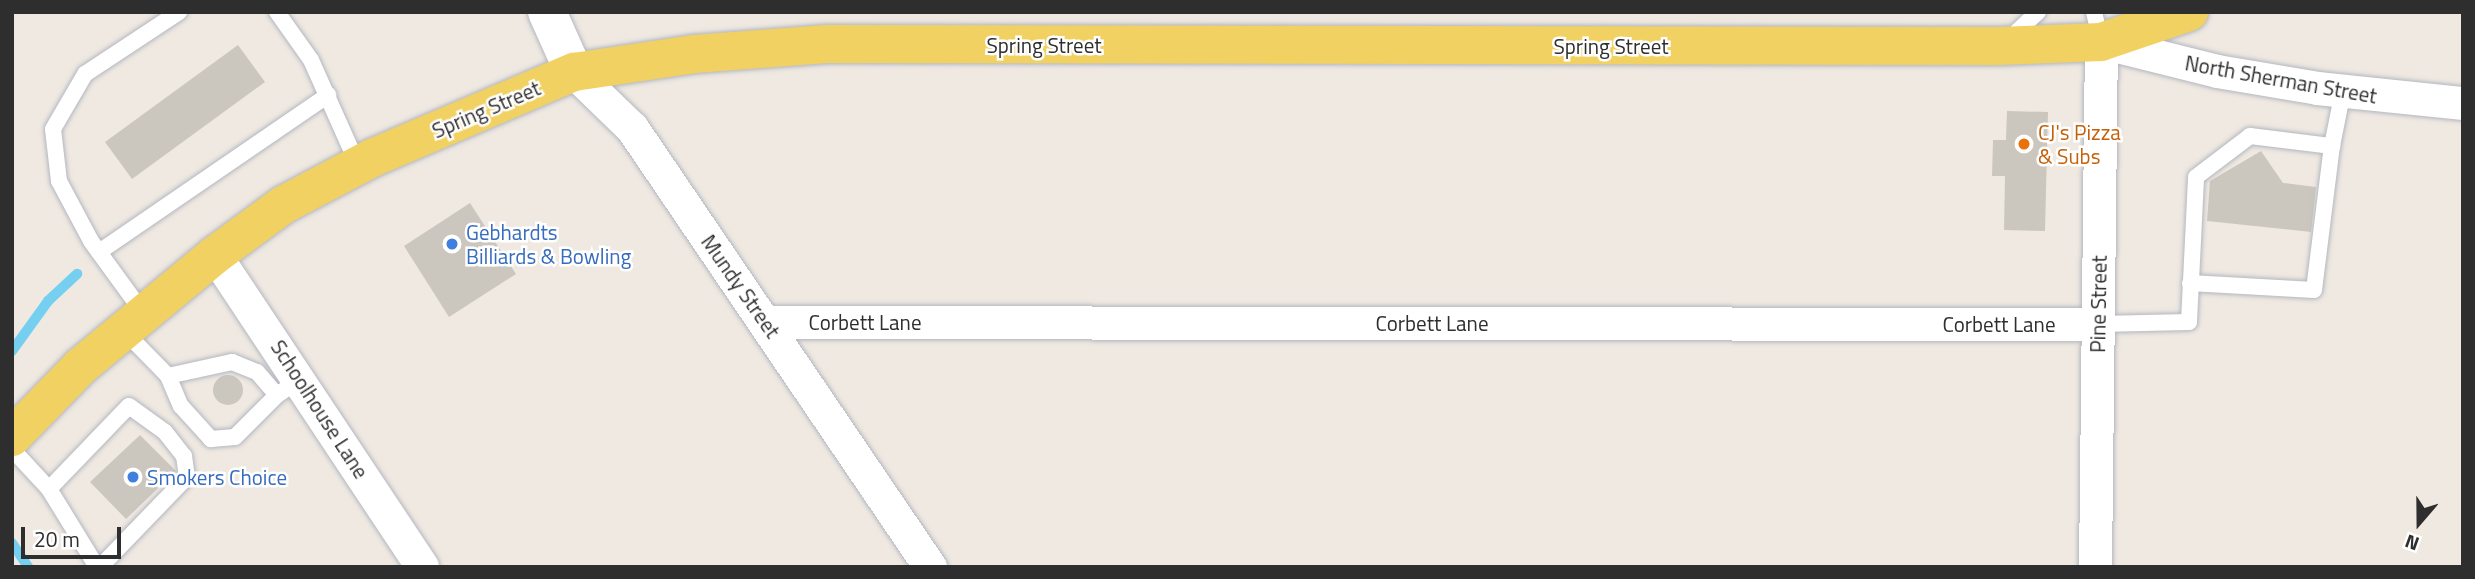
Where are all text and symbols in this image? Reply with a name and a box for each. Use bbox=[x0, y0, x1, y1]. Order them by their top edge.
street label: Spring Street bbox=[986, 32, 1102, 58]
street label: Spring Street bbox=[1553, 33, 1669, 59]
street label: North Sherman Street bbox=[2183, 50, 2379, 108]
street label: Spring Street bbox=[428, 75, 544, 143]
place label: CJ's Pizza & Subs bbox=[2038, 119, 2121, 169]
marker: CJ's Pizza & Subs bbox=[2016, 136, 2032, 152]
place label: Gebhardts Billiards & Bowling bbox=[466, 219, 631, 269]
street label: Mundy Street bbox=[696, 230, 786, 342]
marker: Gebhardts Billiards & Bowling bbox=[444, 236, 460, 252]
street label: Pine Street bbox=[2085, 255, 2111, 353]
street label: Corbett Lane bbox=[809, 309, 921, 335]
street label: Corbett Lane bbox=[1376, 310, 1488, 336]
street label: Corbett Lane bbox=[1943, 311, 2055, 337]
street label: Schoolhouse Lane bbox=[266, 335, 374, 483]
place label: Smokers Choice bbox=[147, 464, 287, 490]
marker: Smokers Choice bbox=[125, 469, 141, 485]
north arrow bbox=[2384, 488, 2454, 558]
scale bar bbox=[24, 512, 124, 556]
text: 20 m bbox=[34, 523, 80, 555]
text: N bbox=[2401, 527, 2423, 559]

